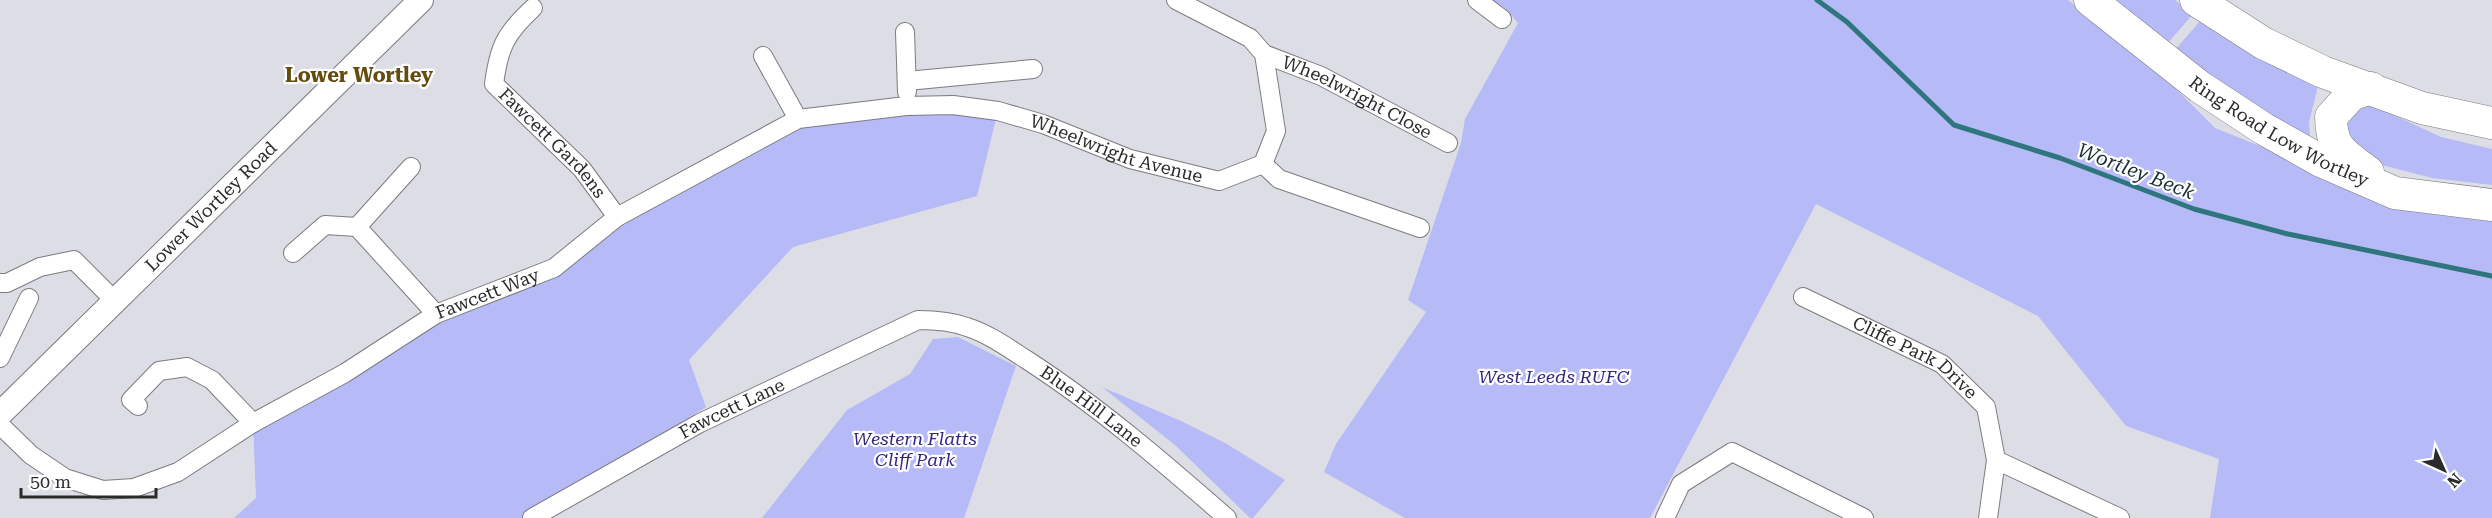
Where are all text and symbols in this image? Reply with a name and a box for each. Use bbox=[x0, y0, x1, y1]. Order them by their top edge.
street label: Wheelwright Close bbox=[1279, 51, 1436, 143]
district label: Lower Wortley bbox=[285, 63, 433, 87]
street label: Ring Road Low Wortley bbox=[2185, 71, 2372, 190]
street label: Fawcett Gardens bbox=[495, 83, 610, 202]
street label: Wheelwright Avenue bbox=[1028, 110, 1205, 187]
street label: Lower Wortley Road bbox=[141, 137, 281, 275]
water label: Wortley Beck bbox=[2074, 138, 2198, 204]
street label: Fawcett Way bbox=[433, 264, 543, 323]
street label: Cliffe Park Drive bbox=[1850, 312, 1982, 403]
street label: Blue Hill Lane bbox=[1037, 361, 1147, 451]
park label: West Leeds RUFC bbox=[1479, 366, 1630, 387]
street label: Fawcett Lane bbox=[675, 374, 788, 443]
park label: Western Flatts Cliff Park bbox=[853, 428, 977, 470]
north arrow bbox=[2414, 440, 2474, 500]
scale bar bbox=[21, 461, 156, 499]
text: N bbox=[2443, 469, 2465, 491]
text: 50 m bbox=[30, 471, 71, 492]

